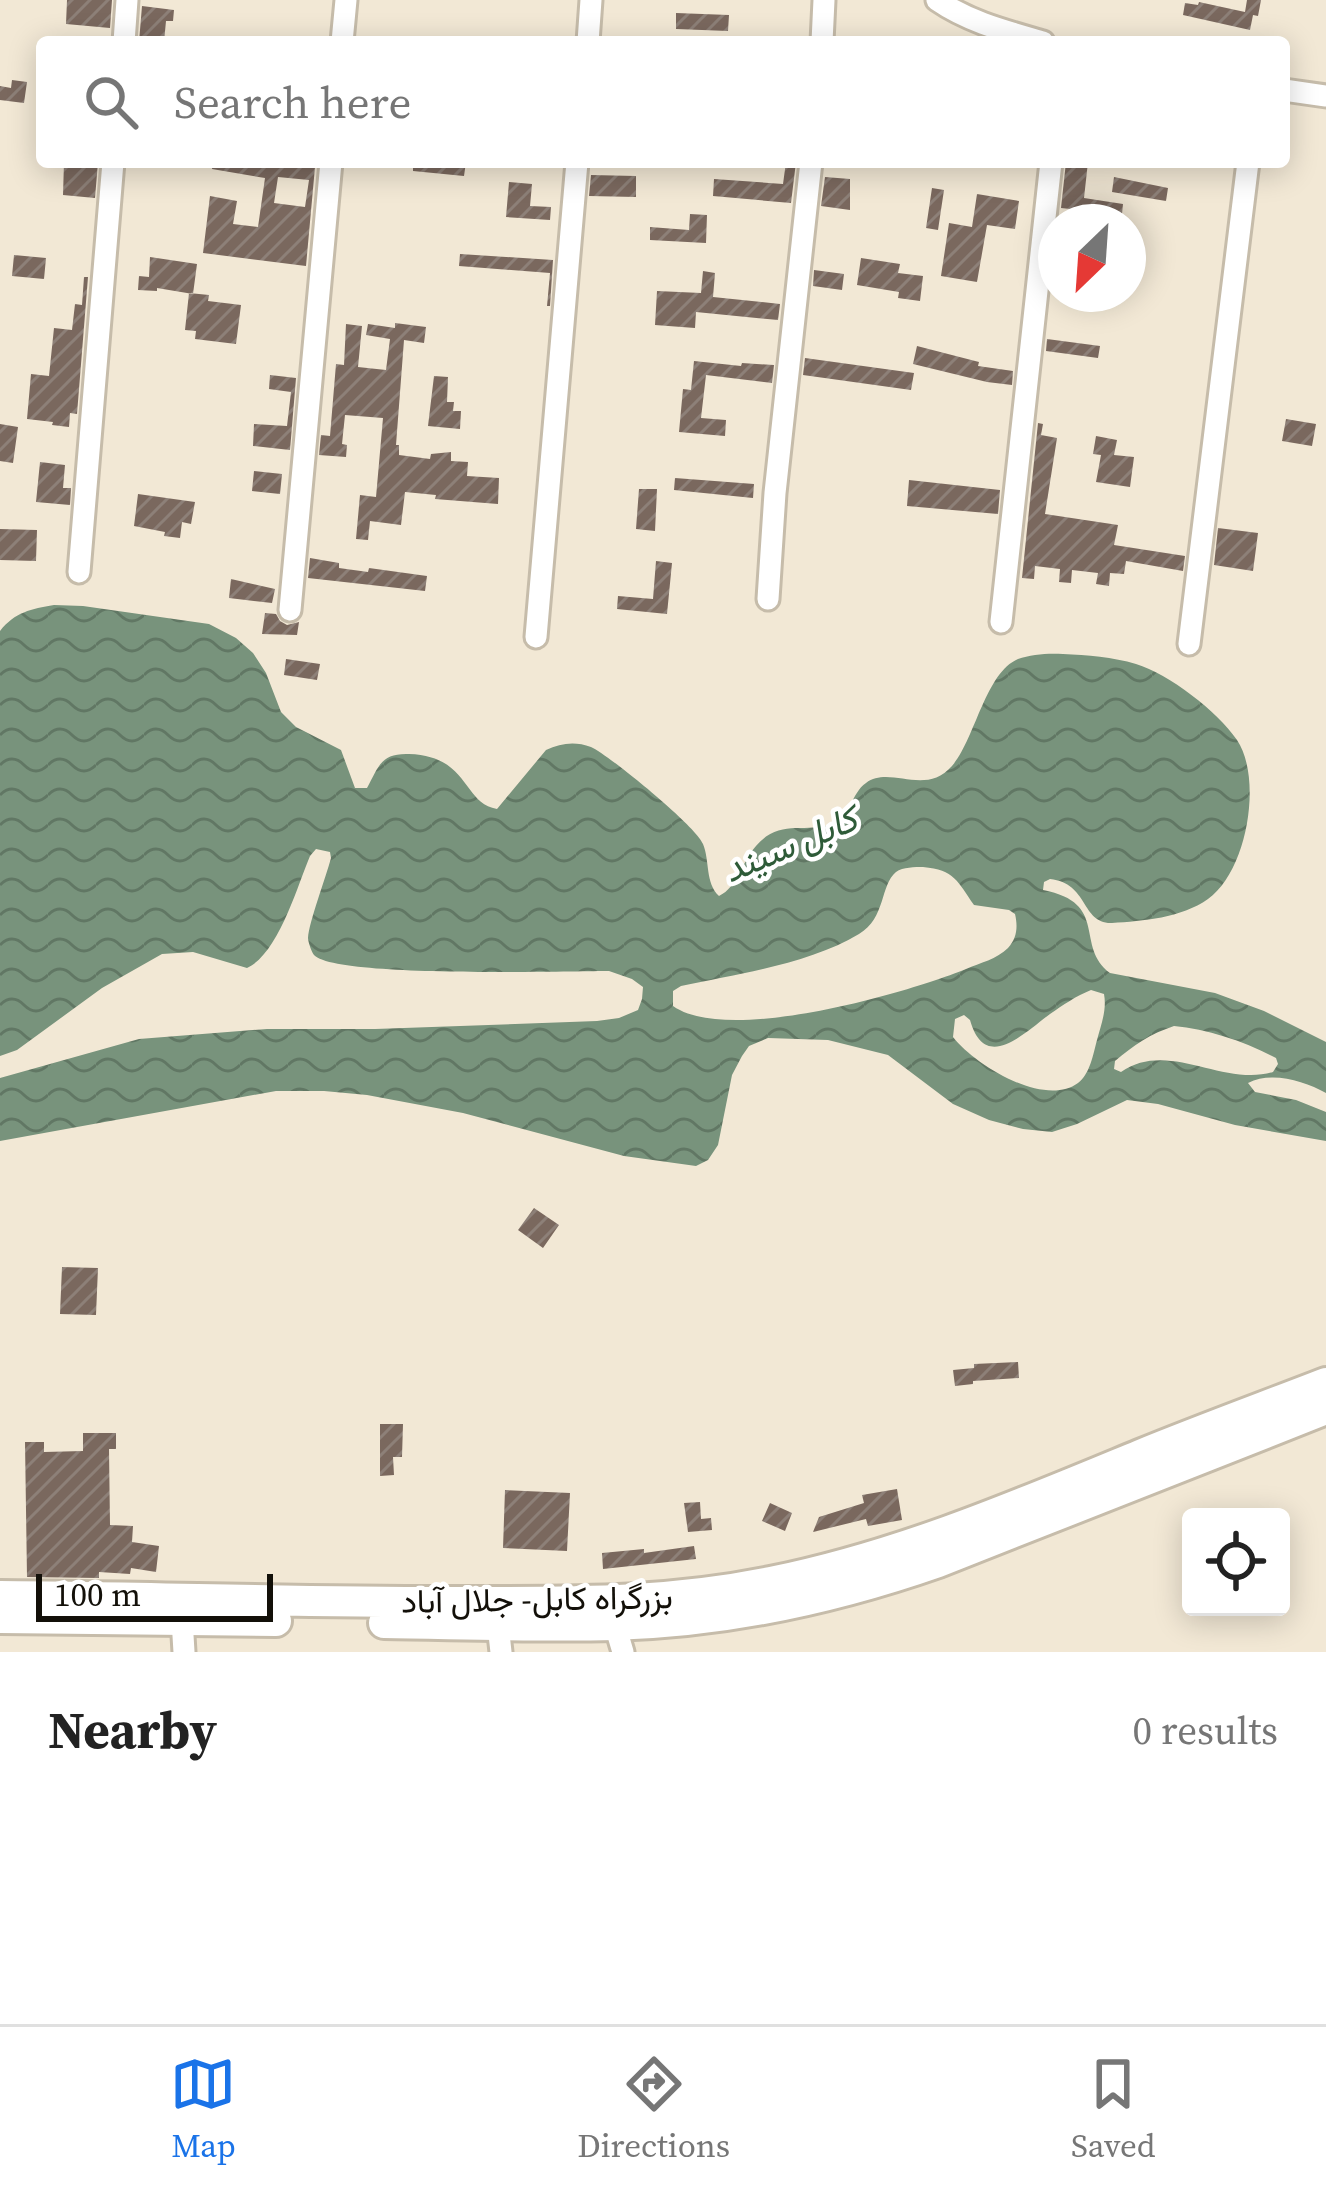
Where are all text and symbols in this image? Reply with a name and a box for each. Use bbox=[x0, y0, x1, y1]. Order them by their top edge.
search box bbox=[36, 36, 1290, 168]
icon: search bbox=[78, 69, 144, 135]
text: Search here bbox=[174, 71, 411, 133]
north arrow bbox=[1038, 204, 1146, 312]
water label: کابل سيند bbox=[715, 791, 870, 894]
map controls bbox=[1182, 1508, 1290, 1616]
button: locate bbox=[1182, 1508, 1290, 1616]
scale bar bbox=[36, 1568, 273, 1621]
text: 100 m bbox=[54, 1572, 141, 1617]
street label: بزرگراه کابل- جلال آباد bbox=[401, 1574, 673, 1624]
text: Nearby bbox=[48, 1695, 217, 1765]
text: 0 results bbox=[1133, 1704, 1278, 1757]
tab: Map bbox=[170, 2051, 236, 2168]
tab: Directions bbox=[577, 2051, 730, 2168]
tab: Saved bbox=[1071, 2051, 1156, 2168]

